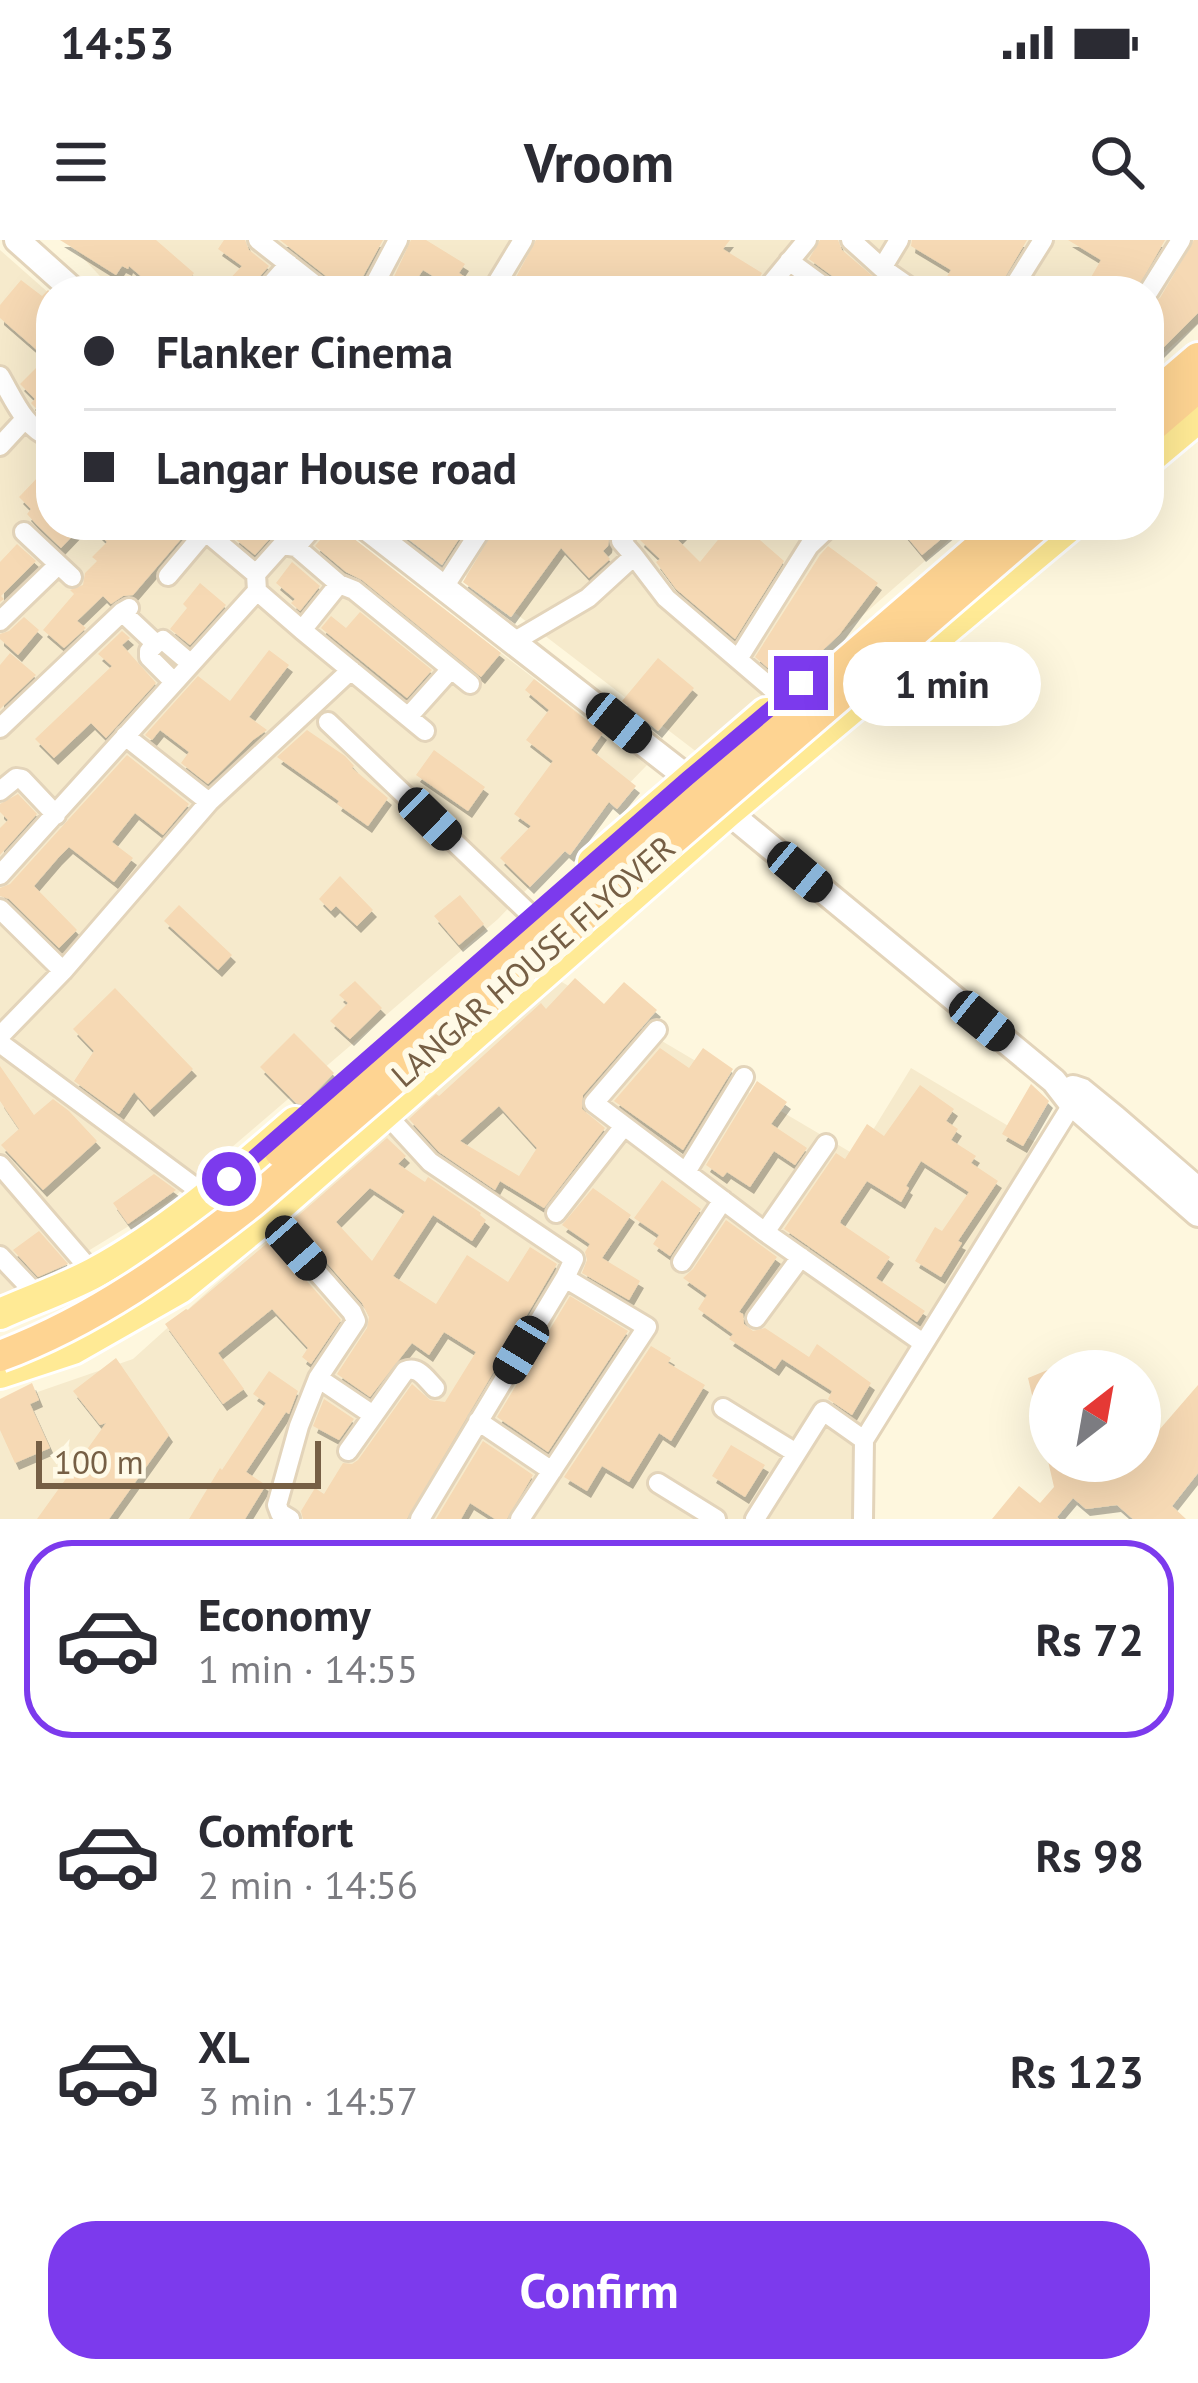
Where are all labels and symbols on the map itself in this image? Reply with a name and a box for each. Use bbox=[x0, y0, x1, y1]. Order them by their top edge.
callout: 1 min bbox=[843, 641, 1041, 725]
route end bbox=[774, 656, 828, 710]
car bbox=[580, 686, 658, 760]
car bbox=[392, 781, 468, 857]
street label: LANGAR HOUSE FLYOVER bbox=[382, 825, 684, 1096]
car bbox=[761, 835, 839, 909]
car bbox=[943, 984, 1021, 1058]
route start bbox=[202, 1152, 256, 1206]
car bbox=[259, 1209, 333, 1287]
car bbox=[487, 1310, 555, 1390]
north arrow bbox=[1029, 1350, 1161, 1482]
scale bar bbox=[36, 1435, 321, 1488]

